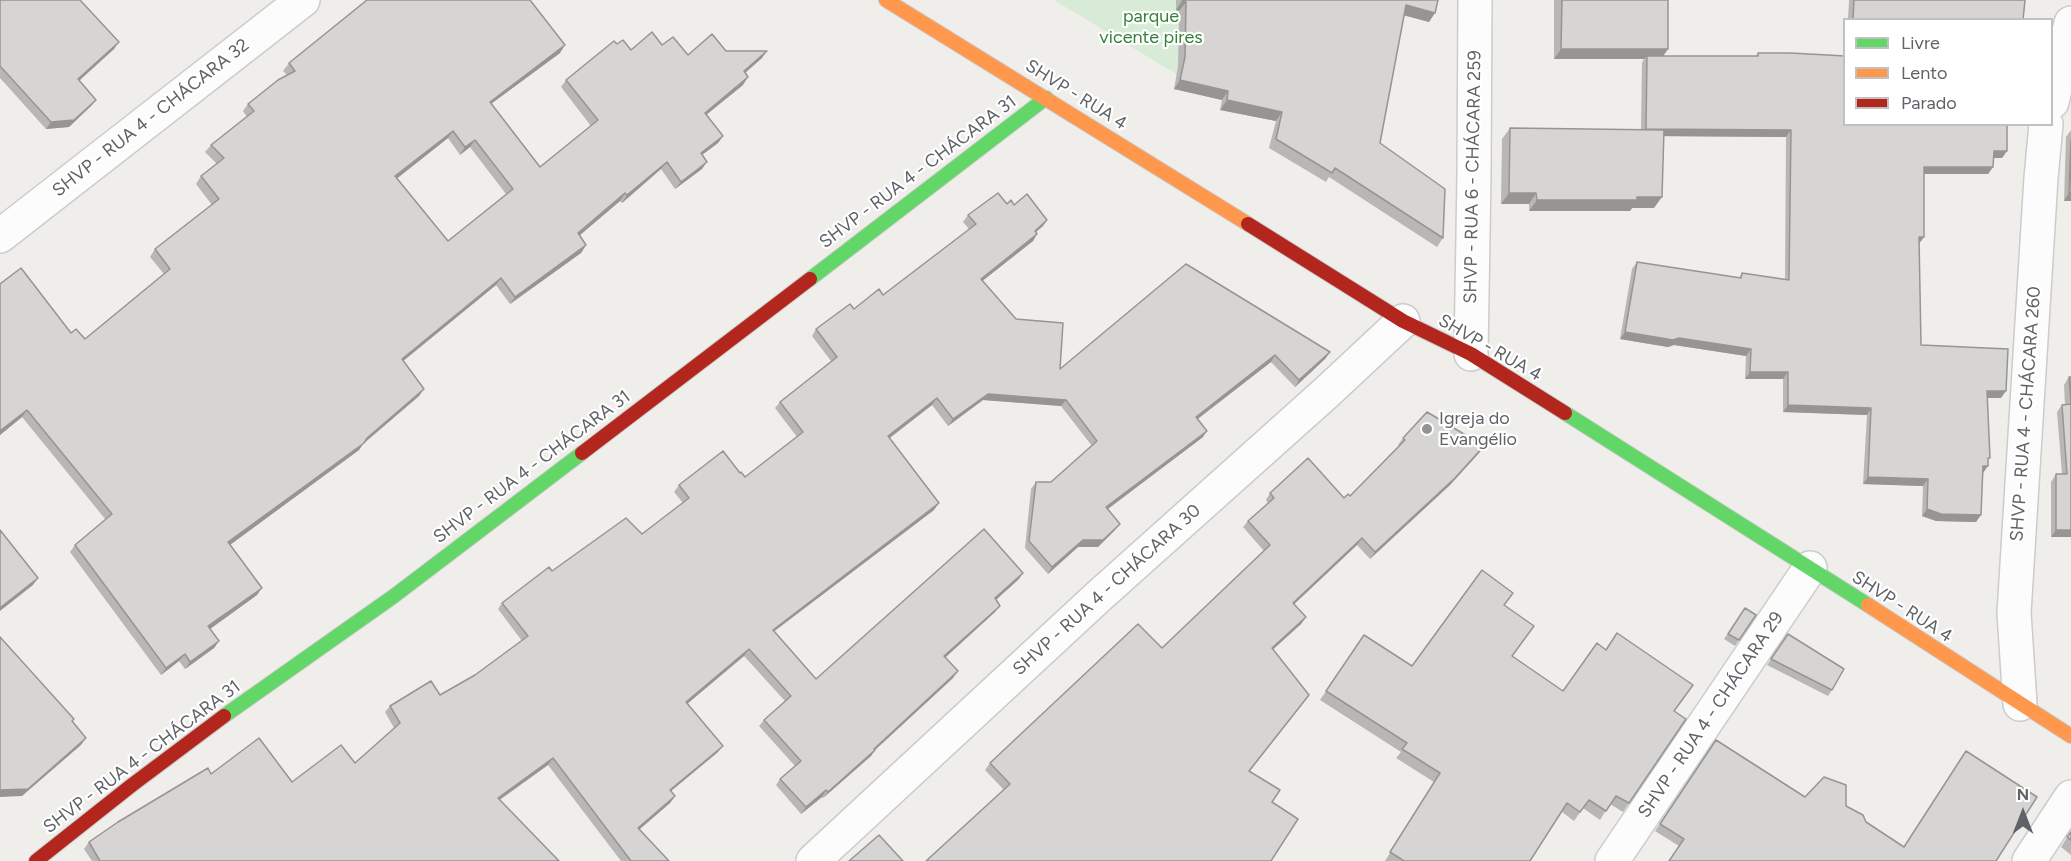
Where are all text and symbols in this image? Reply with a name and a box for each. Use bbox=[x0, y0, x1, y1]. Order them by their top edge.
park label: parque vicente pires bbox=[1099, 6, 1203, 48]
legend bbox=[1843, 18, 2053, 126]
text: Livre bbox=[1901, 32, 1940, 54]
street label: SHVP - RUA 4 - CHÁCARA 32 bbox=[48, 34, 254, 202]
street label: SHVP - RUA 6 - CHÁCARA 259 bbox=[1460, 50, 1486, 304]
street label: SHVP - RUA 4 bbox=[1021, 55, 1131, 135]
text: Lento bbox=[1901, 62, 1947, 84]
street label: SHVP - RUA 4 - CHÁCARA 31 bbox=[815, 91, 1021, 253]
text: Parado bbox=[1901, 92, 1957, 114]
street label: SHVP - RUA 4 - CHÁCARA 260 bbox=[2006, 286, 2046, 542]
street label: SHVP - RUA 4 bbox=[1435, 310, 1545, 386]
street label: SHVP - RUA 4 - CHÁCARA 31 bbox=[429, 386, 635, 548]
place label: Igreja do Evangélio bbox=[1439, 408, 1517, 450]
marker: Igreja do Evangélio bbox=[1420, 422, 1434, 436]
street label: SHVP - RUA 4 - CHÁCARA 30 bbox=[1009, 500, 1205, 680]
street label: SHVP - RUA 4 bbox=[1848, 566, 1956, 648]
street label: SHVP - RUA 4 - CHÁCARA 29 bbox=[1634, 608, 1788, 822]
street label: SHVP - RUA 4 - CHÁCARA 31 bbox=[39, 676, 245, 838]
north arrow bbox=[1993, 783, 2053, 843]
text: N bbox=[2017, 785, 2029, 804]

